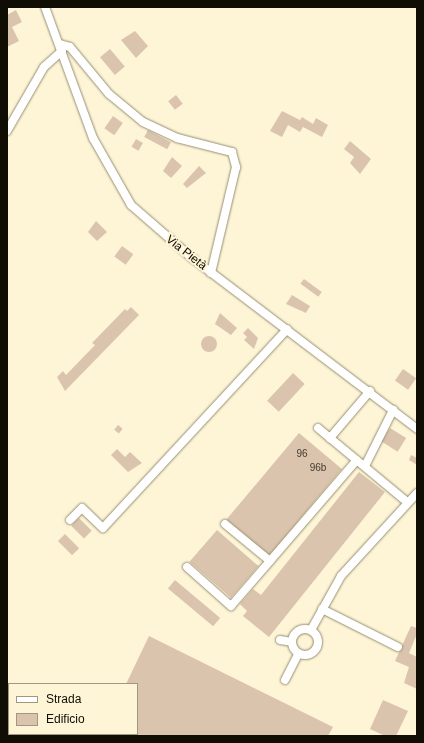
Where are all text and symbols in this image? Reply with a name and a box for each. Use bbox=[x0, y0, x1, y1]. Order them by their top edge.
street label: Via Pietà bbox=[163, 233, 209, 273]
house number: 96 bbox=[296, 448, 308, 460]
house number: 96b bbox=[310, 462, 326, 474]
legend bbox=[8, 683, 138, 735]
text: Strada bbox=[46, 692, 81, 706]
text: Edificio bbox=[46, 712, 85, 726]

